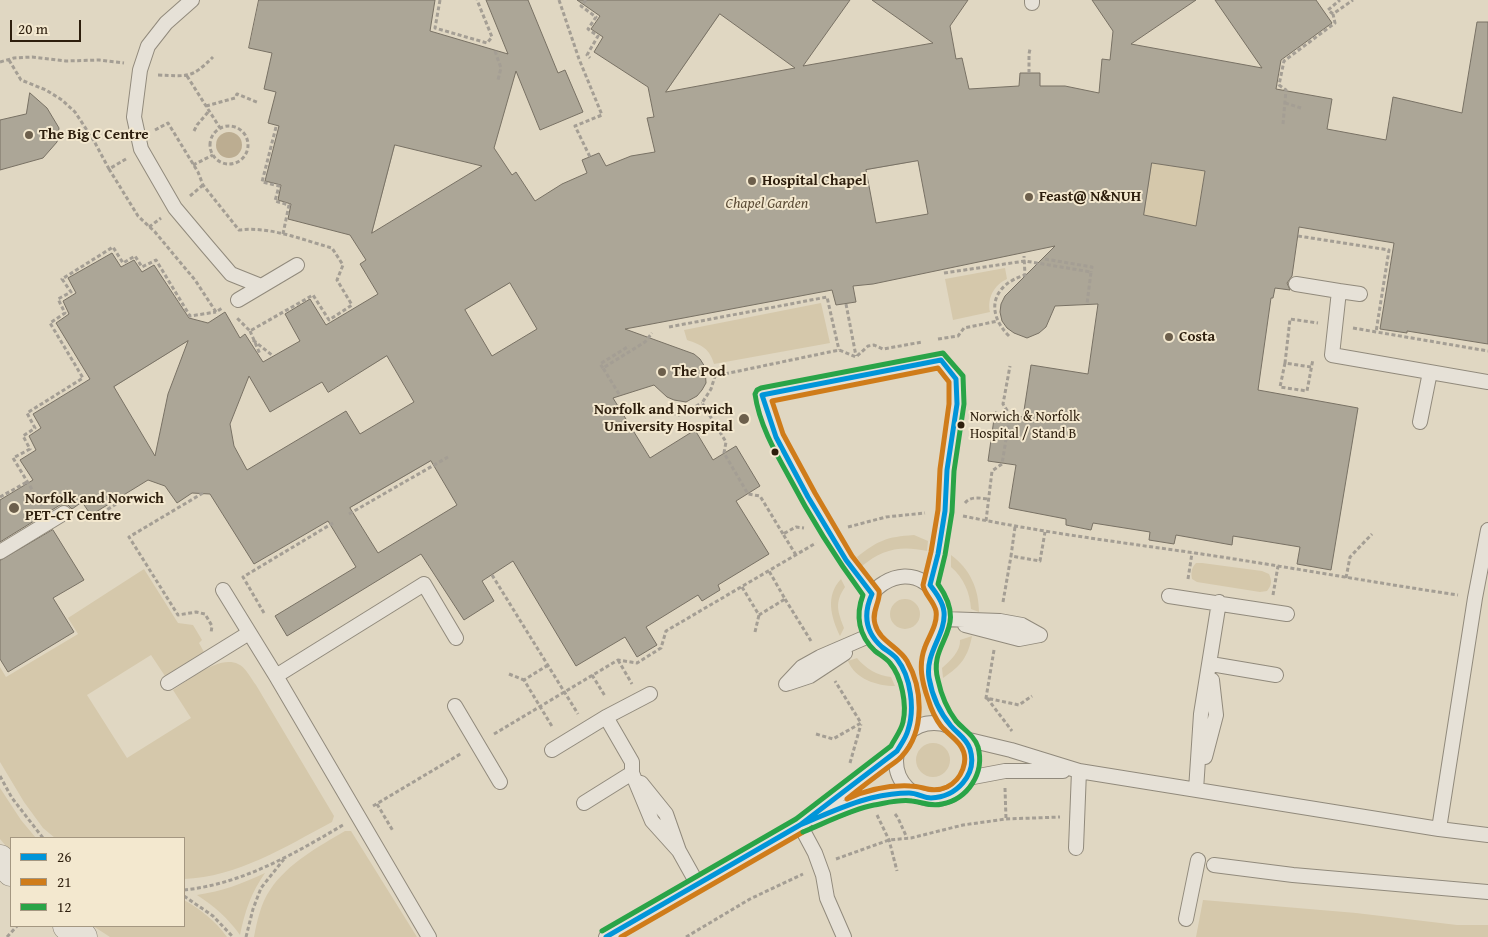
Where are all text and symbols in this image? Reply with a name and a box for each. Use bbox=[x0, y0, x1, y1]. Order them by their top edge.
scale bar bbox=[12, 10, 84, 42]
text: 20 m bbox=[18, 18, 48, 39]
place label: The Big C Centre bbox=[39, 126, 149, 144]
marker: The Big C Centre bbox=[23, 129, 35, 141]
place label: Hospital Chapel bbox=[762, 172, 867, 190]
marker: Hospital Chapel bbox=[746, 175, 758, 187]
place label: Feast@ N&NUH bbox=[1039, 188, 1141, 206]
marker: Feast@ N&NUH bbox=[1023, 191, 1035, 203]
park label: Chapel Garden bbox=[726, 195, 808, 213]
place label: Costa bbox=[1179, 328, 1215, 346]
marker: Costa bbox=[1163, 331, 1175, 343]
place label: The Pod bbox=[672, 363, 726, 381]
marker: The Pod bbox=[656, 366, 668, 378]
place label: Norfolk and Norwich University Hospital bbox=[594, 401, 733, 436]
place label: Norwich & Norfolk Hospital / Stand B bbox=[970, 409, 1080, 442]
marker: Norfolk and Norwich University Hospital bbox=[737, 412, 751, 426]
marker: Norwich & Norfolk Hospital / Stand B bbox=[956, 420, 966, 430]
unlabelled marker bbox=[770, 447, 780, 457]
place label: Norfolk and Norwich PET-CT Centre bbox=[25, 490, 164, 525]
marker: Norfolk and Norwich PET-CT Centre bbox=[7, 501, 21, 515]
legend bbox=[10, 837, 185, 927]
text: 26 bbox=[57, 846, 71, 867]
text: 21 bbox=[57, 871, 71, 892]
text: 12 bbox=[57, 896, 71, 917]

